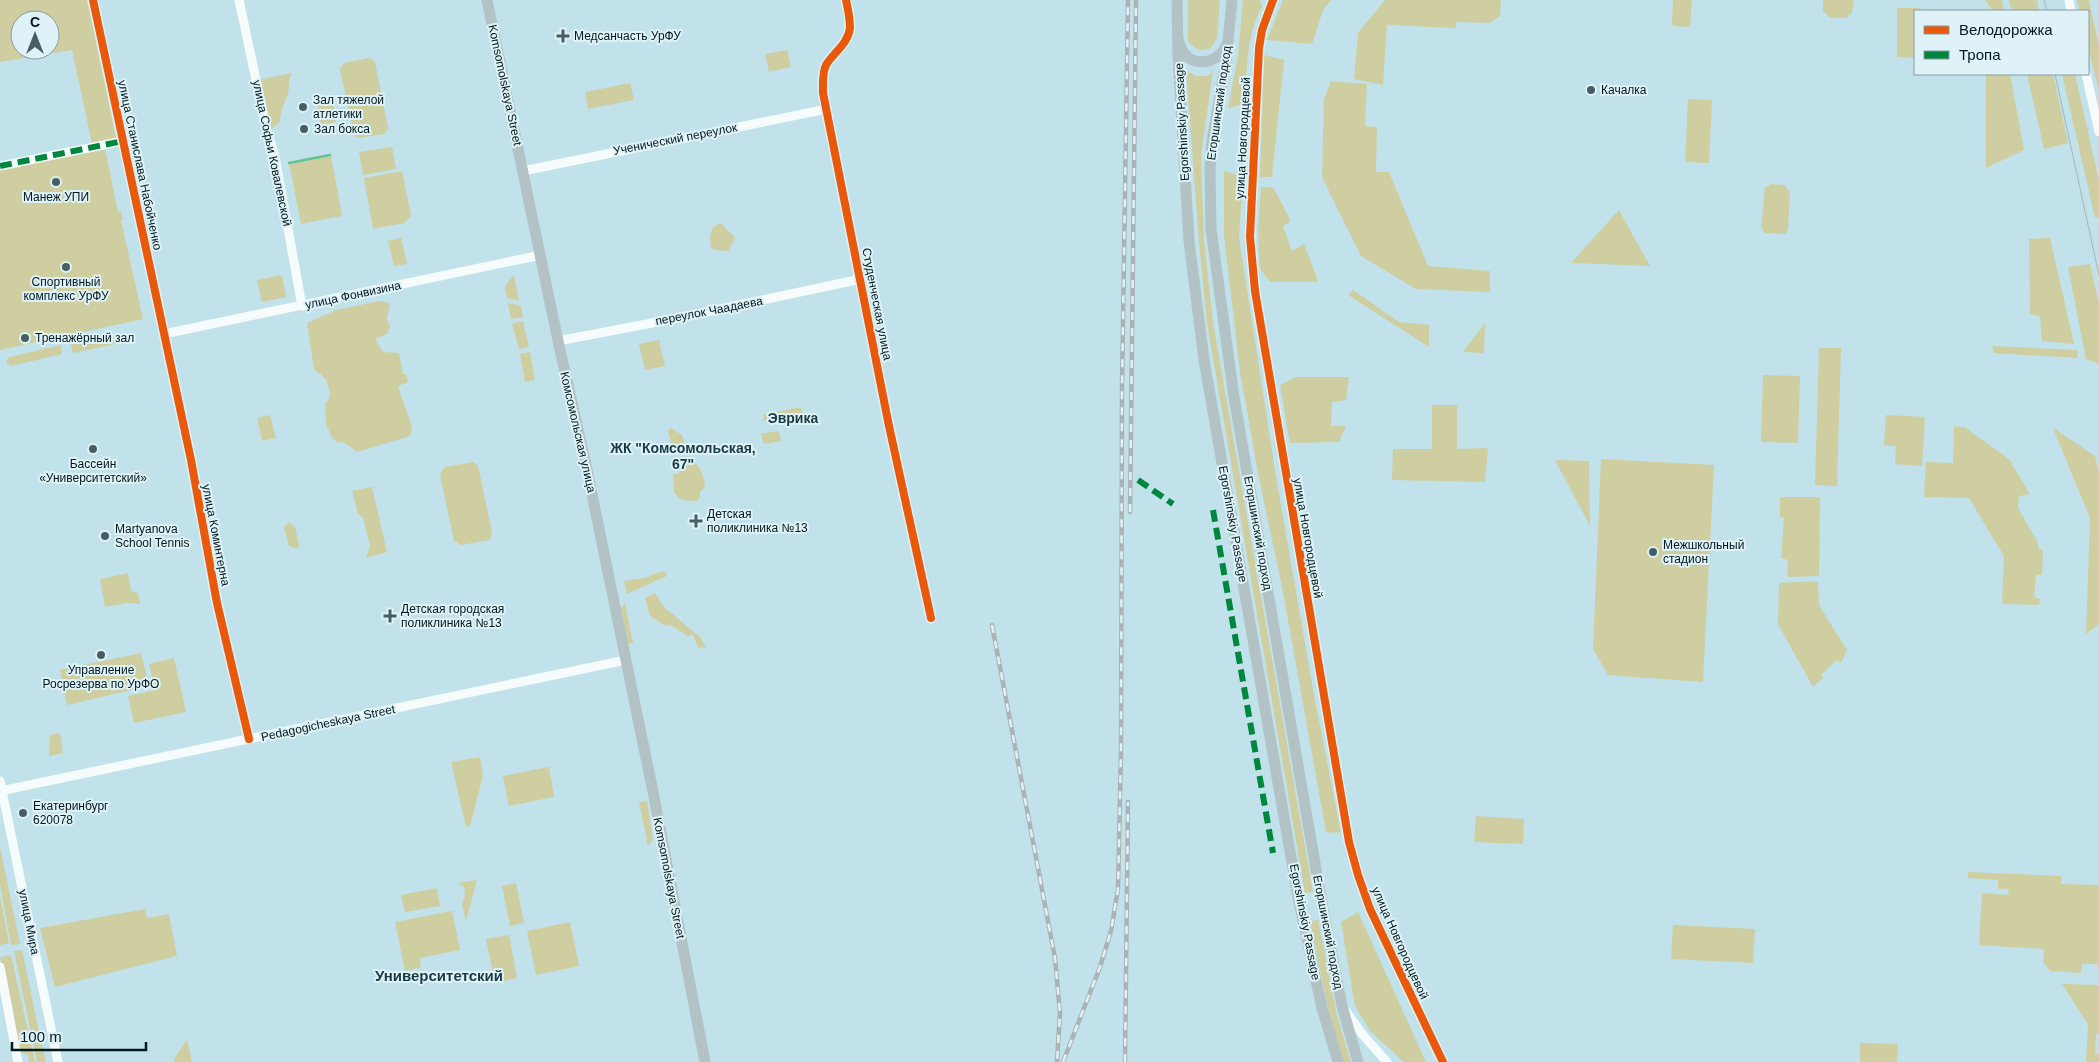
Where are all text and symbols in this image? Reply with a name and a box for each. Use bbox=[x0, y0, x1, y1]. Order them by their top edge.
north arrow bbox=[10, 10, 60, 60]
legend bbox=[1914, 10, 2089, 75]
text: С bbox=[30, 14, 40, 30]
text: Велодорожка bbox=[1959, 21, 2053, 38]
street label: Komsomolskaya Street bbox=[485, 23, 525, 147]
marker: Медсанчасть УрФУ bbox=[556, 29, 570, 43]
place label: Медсанчасть УрФУ bbox=[574, 29, 681, 43]
street label: Егоршинский подход bbox=[1204, 45, 1234, 161]
text: Тропа bbox=[1959, 46, 2001, 63]
street label: Egorshinskiy Passage bbox=[1172, 62, 1192, 181]
street label: улица Новгородцевой bbox=[1233, 77, 1253, 199]
street label: улица Станислава Набойченко bbox=[115, 79, 165, 252]
street label: улица Софьи Ковалевской bbox=[250, 79, 294, 227]
place label: Качалка bbox=[1601, 83, 1647, 97]
marker: Качалка bbox=[1585, 84, 1597, 96]
place label: Зал тяжелой атлетики bbox=[313, 93, 384, 121]
marker: Зал тяжелой атлетики bbox=[297, 101, 309, 113]
street label: Ученический переулок bbox=[612, 120, 739, 158]
place label: Зал бокса bbox=[314, 122, 370, 136]
marker: Зал бокса bbox=[298, 123, 310, 135]
marker: Манеж УПИ bbox=[50, 176, 62, 188]
place label: Манеж УПИ bbox=[23, 190, 89, 204]
street label: Студенческая улица bbox=[859, 247, 895, 362]
marker: Спортивный комплекс УрФУ bbox=[60, 261, 72, 273]
place label: Спортивный комплекс УрФУ bbox=[23, 275, 109, 303]
street label: улица Фонвизина bbox=[304, 278, 402, 312]
street label: переулок Чаадаева bbox=[654, 294, 764, 328]
place label: Тренажёрный зал bbox=[35, 331, 134, 345]
marker: Тренажёрный зал bbox=[19, 332, 31, 344]
street label: Комсомольская улица bbox=[557, 370, 599, 494]
district label: Эврика bbox=[768, 410, 818, 426]
district label: ЖК "Комсомольская, 67" bbox=[609, 440, 756, 472]
marker: Бассейн «Университетский» bbox=[87, 443, 99, 455]
place label: Бассейн «Университетский» bbox=[39, 457, 147, 485]
street label: Egorshinskiy Passage bbox=[1216, 465, 1250, 584]
street label: Егоршинский подход bbox=[1241, 475, 1275, 591]
street label: улица Новгородцевой bbox=[1291, 477, 1325, 599]
street label: улица Коминтерна bbox=[199, 483, 233, 587]
place label: Детская поликлиника №13 bbox=[707, 507, 808, 535]
marker: Детская поликлиника №13 bbox=[689, 514, 703, 528]
place label: Martyanova School Tennis bbox=[115, 522, 190, 550]
marker: Martyanova School Tennis bbox=[99, 530, 111, 542]
place label: Межшкольный стадион bbox=[1663, 538, 1744, 566]
marker: Межшкольный стадион bbox=[1647, 546, 1659, 558]
place label: Детская городская поликлиника №13 bbox=[401, 602, 504, 630]
marker: Детская городская поликлиника №13 bbox=[383, 609, 397, 623]
marker: Управление Росрезерва по УрФО bbox=[95, 649, 107, 661]
place label: Управление Росрезерва по УрФО bbox=[43, 663, 159, 691]
street label: Pedagogicheskaya Street bbox=[260, 702, 397, 744]
place label: Екатеринбург 620078 bbox=[33, 799, 109, 827]
marker: Екатеринбург 620078 bbox=[17, 807, 29, 819]
street label: Komsomolskaya Street bbox=[650, 816, 688, 941]
street label: Egorshinskiy Passage bbox=[1287, 863, 1323, 982]
street label: Егоршинский подход bbox=[1310, 874, 1346, 990]
street label: улица Новгородцевой bbox=[1369, 884, 1431, 1002]
street label: улица Мира bbox=[16, 888, 42, 956]
district label: Университетский bbox=[375, 967, 503, 984]
scale bar bbox=[12, 1020, 146, 1052]
text: 100 m bbox=[20, 1028, 62, 1045]

